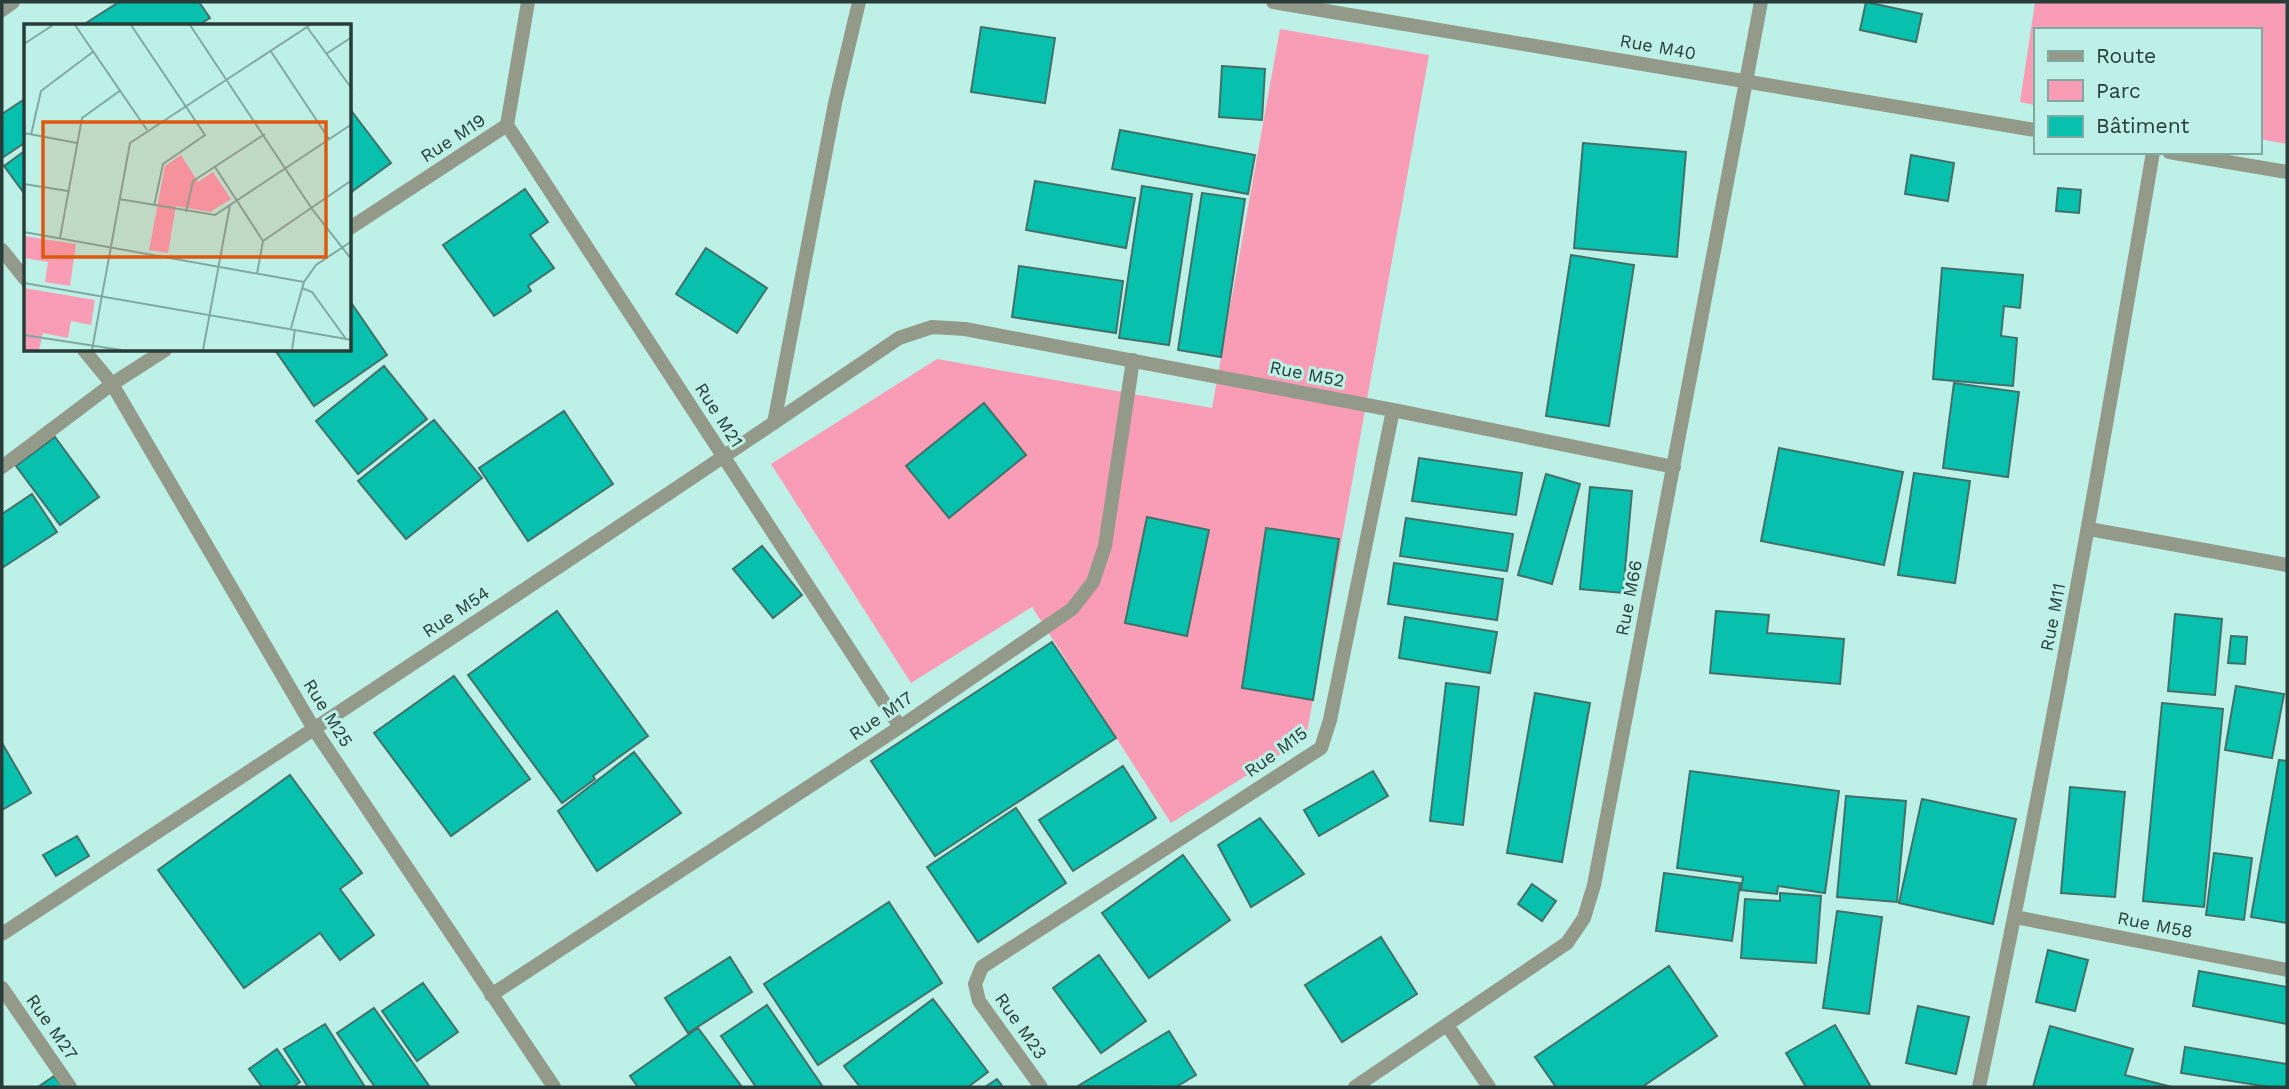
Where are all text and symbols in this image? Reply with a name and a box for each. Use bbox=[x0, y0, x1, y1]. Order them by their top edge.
inset map bbox=[24, 24, 352, 352]
legend bbox=[2034, 28, 2261, 154]
street label: Rue M40 bbox=[1618, 29, 1698, 64]
text: Route bbox=[2096, 43, 2156, 68]
text: Parc bbox=[2096, 78, 2141, 103]
street label: Rue M19 bbox=[416, 109, 489, 166]
text: Bâtiment bbox=[2096, 113, 2190, 138]
street label: Rue M52 bbox=[1268, 356, 1346, 391]
street label: Rue M21 bbox=[691, 379, 748, 451]
street label: Rue M66 bbox=[1611, 558, 1646, 638]
street label: Rue M11 bbox=[2036, 581, 2069, 653]
street label: Rue M54 bbox=[418, 582, 493, 642]
street label: Rue M25 bbox=[299, 675, 357, 750]
street label: Rue M17 bbox=[845, 687, 916, 744]
street label: Rue M15 bbox=[1240, 722, 1311, 781]
street label: Rue M58 bbox=[2116, 907, 2195, 942]
street label: Rue M23 bbox=[991, 989, 1052, 1063]
street label: Rue M27 bbox=[22, 990, 83, 1063]

